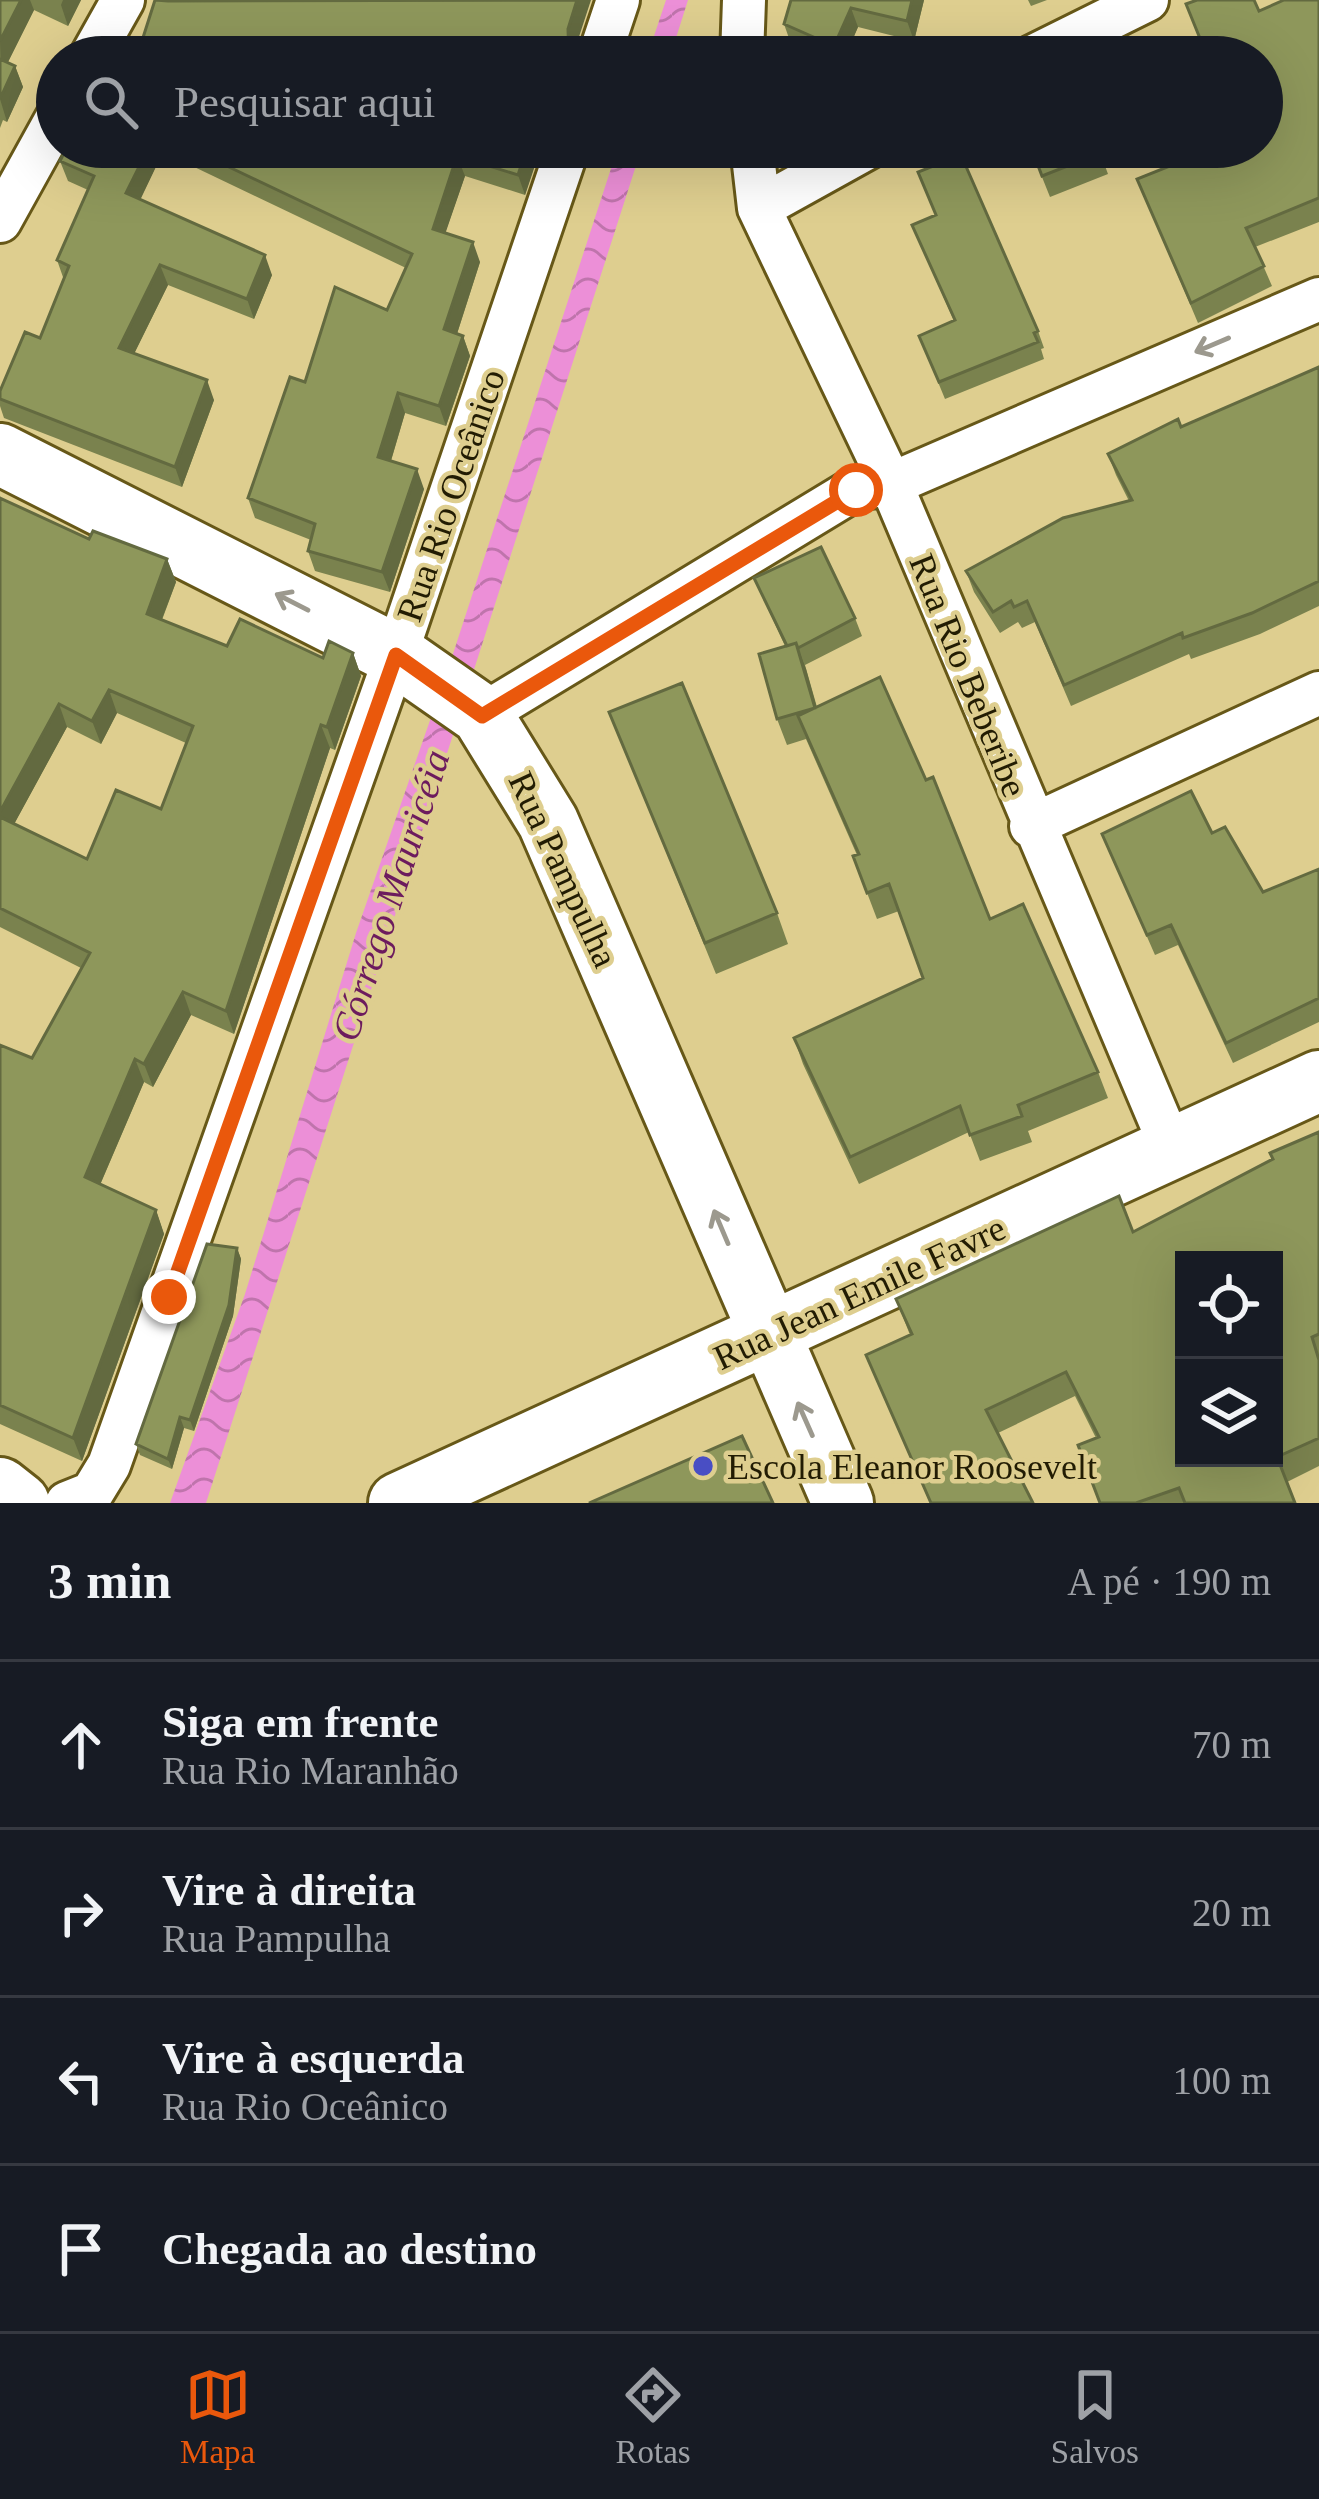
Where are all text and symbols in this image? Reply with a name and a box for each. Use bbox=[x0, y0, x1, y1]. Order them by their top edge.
search box bbox=[36, 36, 1283, 168]
icon: search bbox=[78, 69, 144, 135]
text: Pesquisar aqui bbox=[174, 77, 435, 127]
one-way arrow bbox=[1194, 336, 1231, 357]
street label: Rua Rio Oceânico bbox=[389, 364, 513, 627]
route start bbox=[829, 463, 883, 517]
street label: Rua Rio Beberibe bbox=[901, 548, 1035, 802]
one-way arrow bbox=[275, 590, 310, 613]
water label: Córrego Mauricéia bbox=[323, 744, 459, 1046]
street label: Rua Pampulha bbox=[500, 765, 626, 973]
street label: Rua Jean Emile Favre bbox=[707, 1208, 1011, 1378]
one-way arrow bbox=[709, 1210, 731, 1246]
map controls bbox=[1175, 1251, 1283, 1467]
button: locate bbox=[1175, 1251, 1283, 1359]
route end bbox=[142, 1270, 196, 1324]
button: layers bbox=[1175, 1359, 1283, 1467]
one-way arrow bbox=[793, 1402, 815, 1438]
place label: Escola Eleanor Roosevelt bbox=[727, 1447, 1097, 1487]
marker: Escola Eleanor Roosevelt bbox=[690, 1453, 716, 1479]
text: 3 min bbox=[48, 1553, 171, 1609]
text: A pé · 190 m bbox=[1067, 1560, 1271, 1603]
text: Siga em frente bbox=[162, 1697, 439, 1747]
icon: ahead bbox=[48, 1712, 114, 1778]
text: 70 m bbox=[1192, 1723, 1271, 1766]
text: Rua Rio Maranhão bbox=[162, 1749, 459, 1792]
text: Vire à direita bbox=[162, 1865, 416, 1915]
icon: right bbox=[48, 1880, 114, 1946]
text: 20 m bbox=[1192, 1891, 1271, 1934]
text: Rua Pampulha bbox=[162, 1917, 391, 1960]
text: Vire à esquerda bbox=[162, 2033, 464, 2083]
icon: left bbox=[48, 2048, 114, 2114]
text: 100 m bbox=[1172, 2059, 1271, 2102]
text: Rua Rio Oceânico bbox=[162, 2085, 448, 2128]
icon: arrive bbox=[48, 2216, 114, 2282]
text: Chegada ao destino bbox=[162, 2224, 537, 2274]
tab: Mapa bbox=[180, 2362, 255, 2471]
tab: Rotas bbox=[615, 2362, 691, 2471]
tab: Salvos bbox=[1051, 2362, 1139, 2471]

